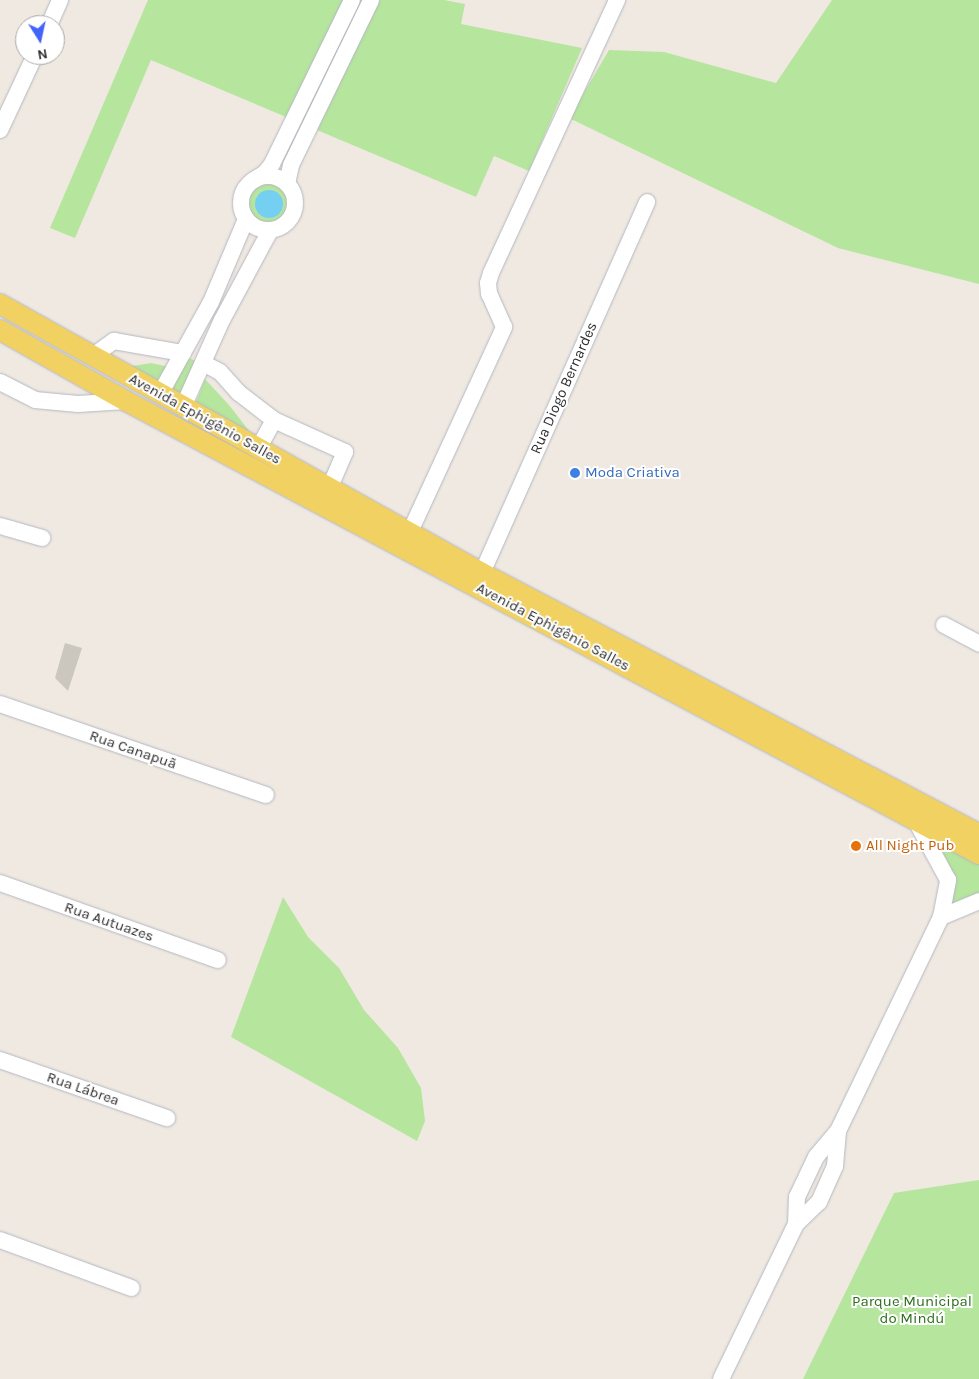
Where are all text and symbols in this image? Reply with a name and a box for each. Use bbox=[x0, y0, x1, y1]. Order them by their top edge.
north arrow bbox=[15, 15, 65, 65]
text: N bbox=[36, 45, 49, 64]
street label: Rua Diogo Bernardes bbox=[527, 319, 601, 457]
street label: Avenida Ephigênio Salles bbox=[126, 370, 284, 468]
place label: Moda Criativa bbox=[585, 464, 680, 482]
marker: Moda Criativa bbox=[569, 467, 581, 479]
street label: Avenida Ephigênio Salles bbox=[473, 579, 633, 675]
street label: Rua Canapuã bbox=[87, 727, 179, 773]
place label: All Night Pub bbox=[866, 837, 954, 855]
marker: All Night Pub bbox=[850, 840, 862, 852]
street label: Rua Autuazes bbox=[62, 898, 156, 946]
street label: Rua Lábrea bbox=[44, 1068, 122, 1110]
park label: Parque Municipal do Mindú bbox=[852, 1292, 972, 1327]

